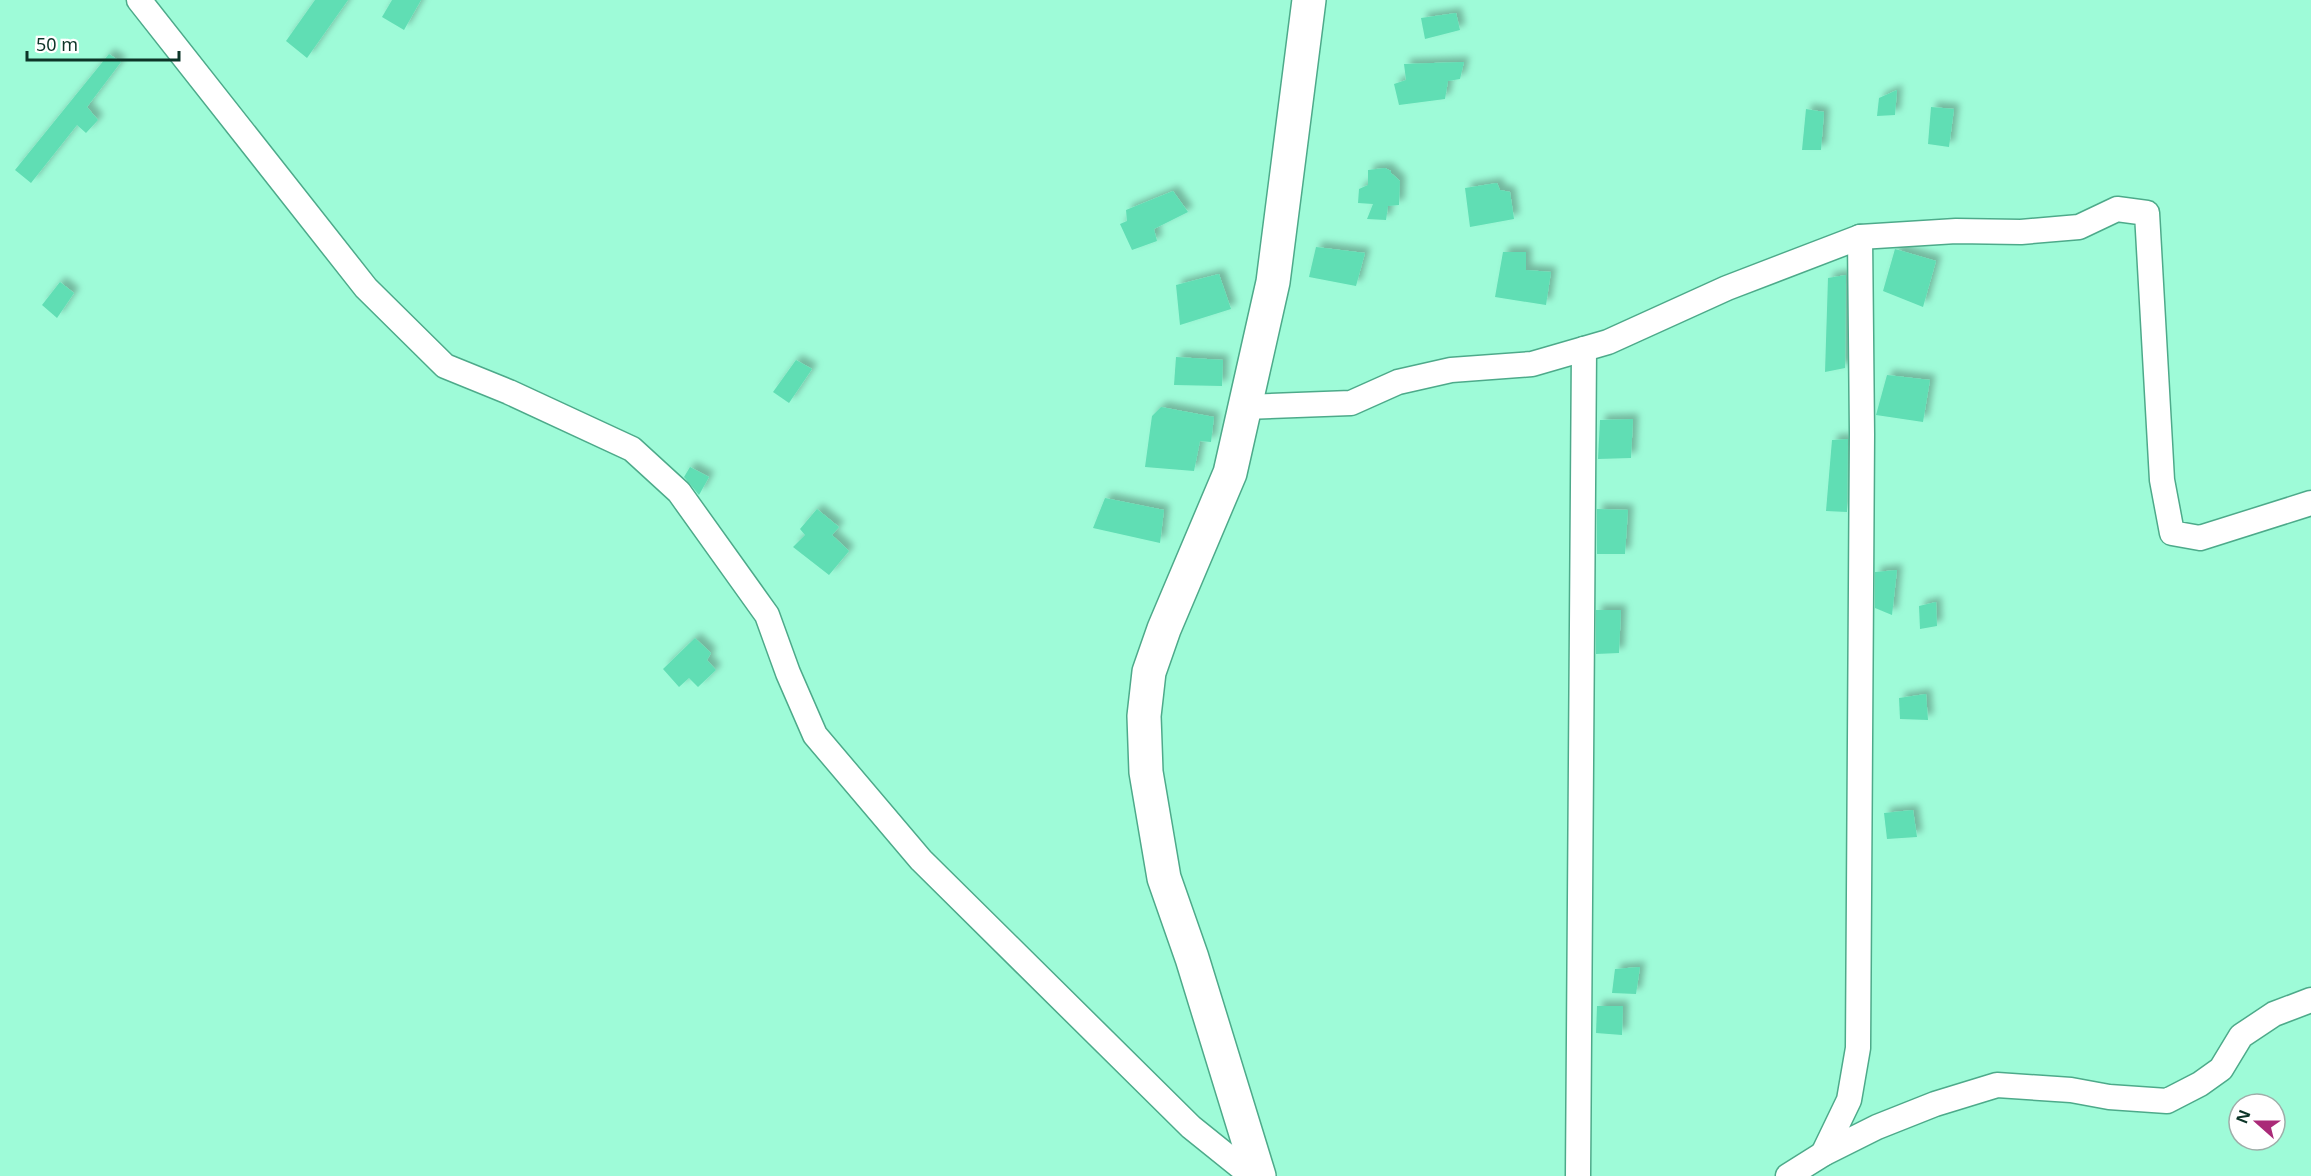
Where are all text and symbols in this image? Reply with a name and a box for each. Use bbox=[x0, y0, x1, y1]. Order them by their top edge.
scale bar bbox=[27, 24, 178, 62]
text: 50 m bbox=[36, 32, 78, 56]
north arrow bbox=[2227, 1092, 2287, 1152]
text: N bbox=[2230, 1107, 2256, 1127]

